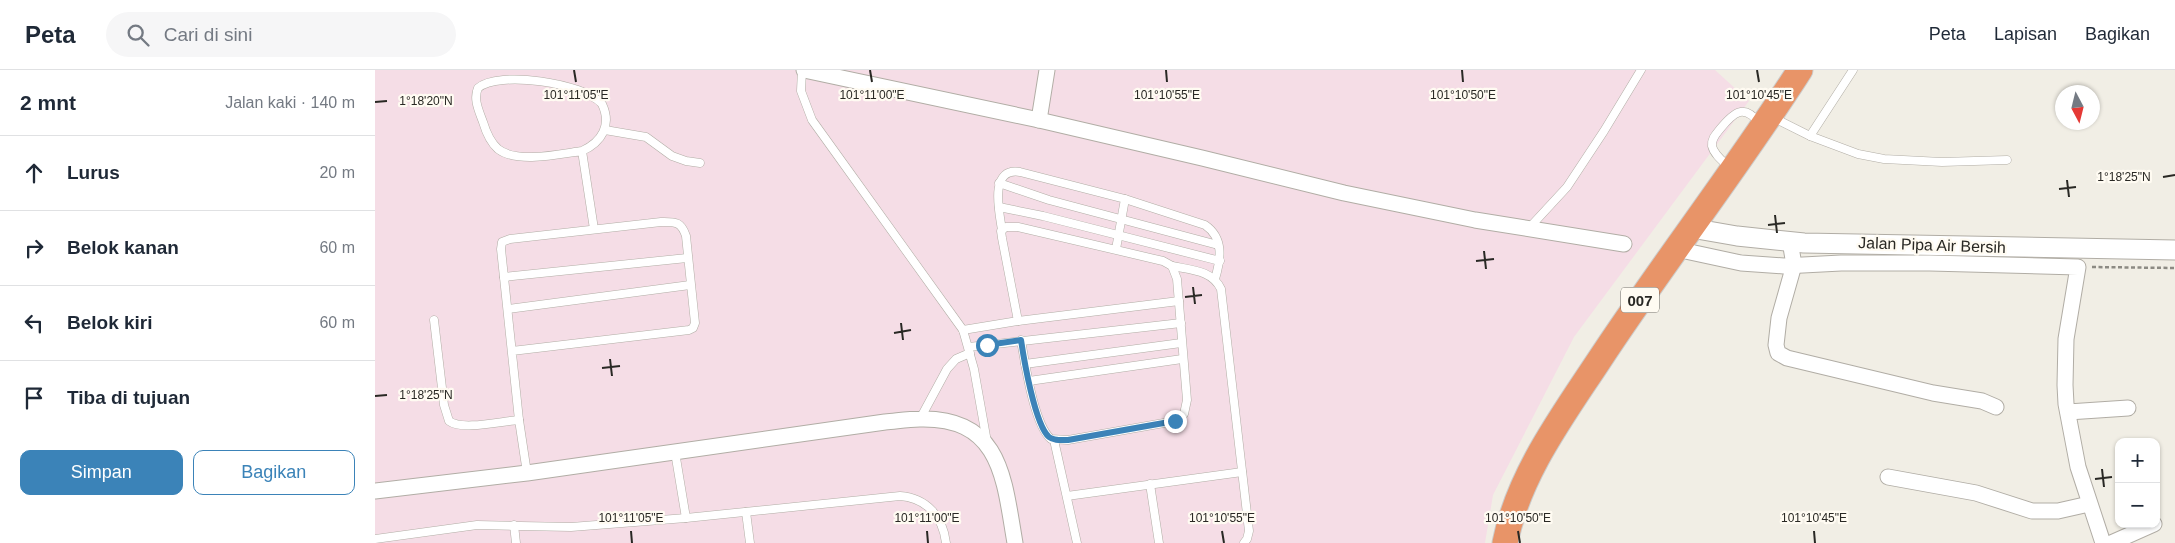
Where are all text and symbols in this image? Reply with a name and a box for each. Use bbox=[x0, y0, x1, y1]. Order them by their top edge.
search box bbox=[106, 12, 456, 57]
text: Peta bbox=[25, 21, 76, 48]
icon: search bbox=[124, 21, 152, 49]
text: Cari di sini bbox=[164, 24, 252, 45]
text: Peta bbox=[1929, 24, 1966, 44]
text: Lapisan bbox=[1994, 24, 2057, 44]
text: Bagikan bbox=[2085, 24, 2150, 44]
north arrow bbox=[2055, 85, 2100, 130]
text: 101°11'05"E bbox=[543, 88, 609, 102]
text: 101°11'00"E bbox=[839, 88, 905, 102]
text: 101°10'55"E bbox=[1134, 88, 1200, 102]
text: 101°10'50"E bbox=[1430, 88, 1496, 102]
text: 101°10'45"E bbox=[1726, 88, 1792, 102]
text: 2 mnt bbox=[20, 91, 76, 114]
text: Jalan kaki · 140 m bbox=[225, 94, 355, 111]
text: 1°18'20"N bbox=[399, 94, 453, 108]
icon: ahead bbox=[20, 159, 48, 187]
text: Lurus bbox=[67, 162, 120, 183]
text: 20 m bbox=[319, 164, 355, 181]
text: 1°18'25"N bbox=[2097, 170, 2151, 184]
icon: right bbox=[20, 234, 48, 262]
street label: Jalan Pipa Air Bersih bbox=[1858, 234, 2006, 256]
text: Belok kanan bbox=[67, 237, 179, 258]
text: 60 m bbox=[319, 239, 355, 256]
road number: 007 bbox=[1621, 288, 1659, 312]
icon: left bbox=[20, 309, 48, 337]
text: Belok kiri bbox=[67, 312, 153, 333]
text: 60 m bbox=[319, 314, 355, 331]
route start bbox=[976, 334, 999, 357]
icon: arrive bbox=[20, 384, 48, 412]
text: Tiba di tujuan bbox=[67, 387, 190, 408]
text: 1°18'25"N bbox=[399, 388, 453, 402]
route end bbox=[1164, 410, 1187, 433]
map controls bbox=[2115, 438, 2160, 528]
button: + bbox=[2115, 438, 2160, 483]
button: Simpan bbox=[20, 450, 183, 495]
button: Bagikan bbox=[193, 450, 355, 495]
button: − bbox=[2115, 483, 2160, 528]
text: 101°11'05"E bbox=[598, 511, 664, 525]
text: 101°11'00"E bbox=[894, 511, 960, 525]
text: 101°10'55"E bbox=[1189, 511, 1255, 525]
text: 101°10'50"E bbox=[1485, 511, 1551, 525]
text: 101°10'45"E bbox=[1781, 511, 1847, 525]

